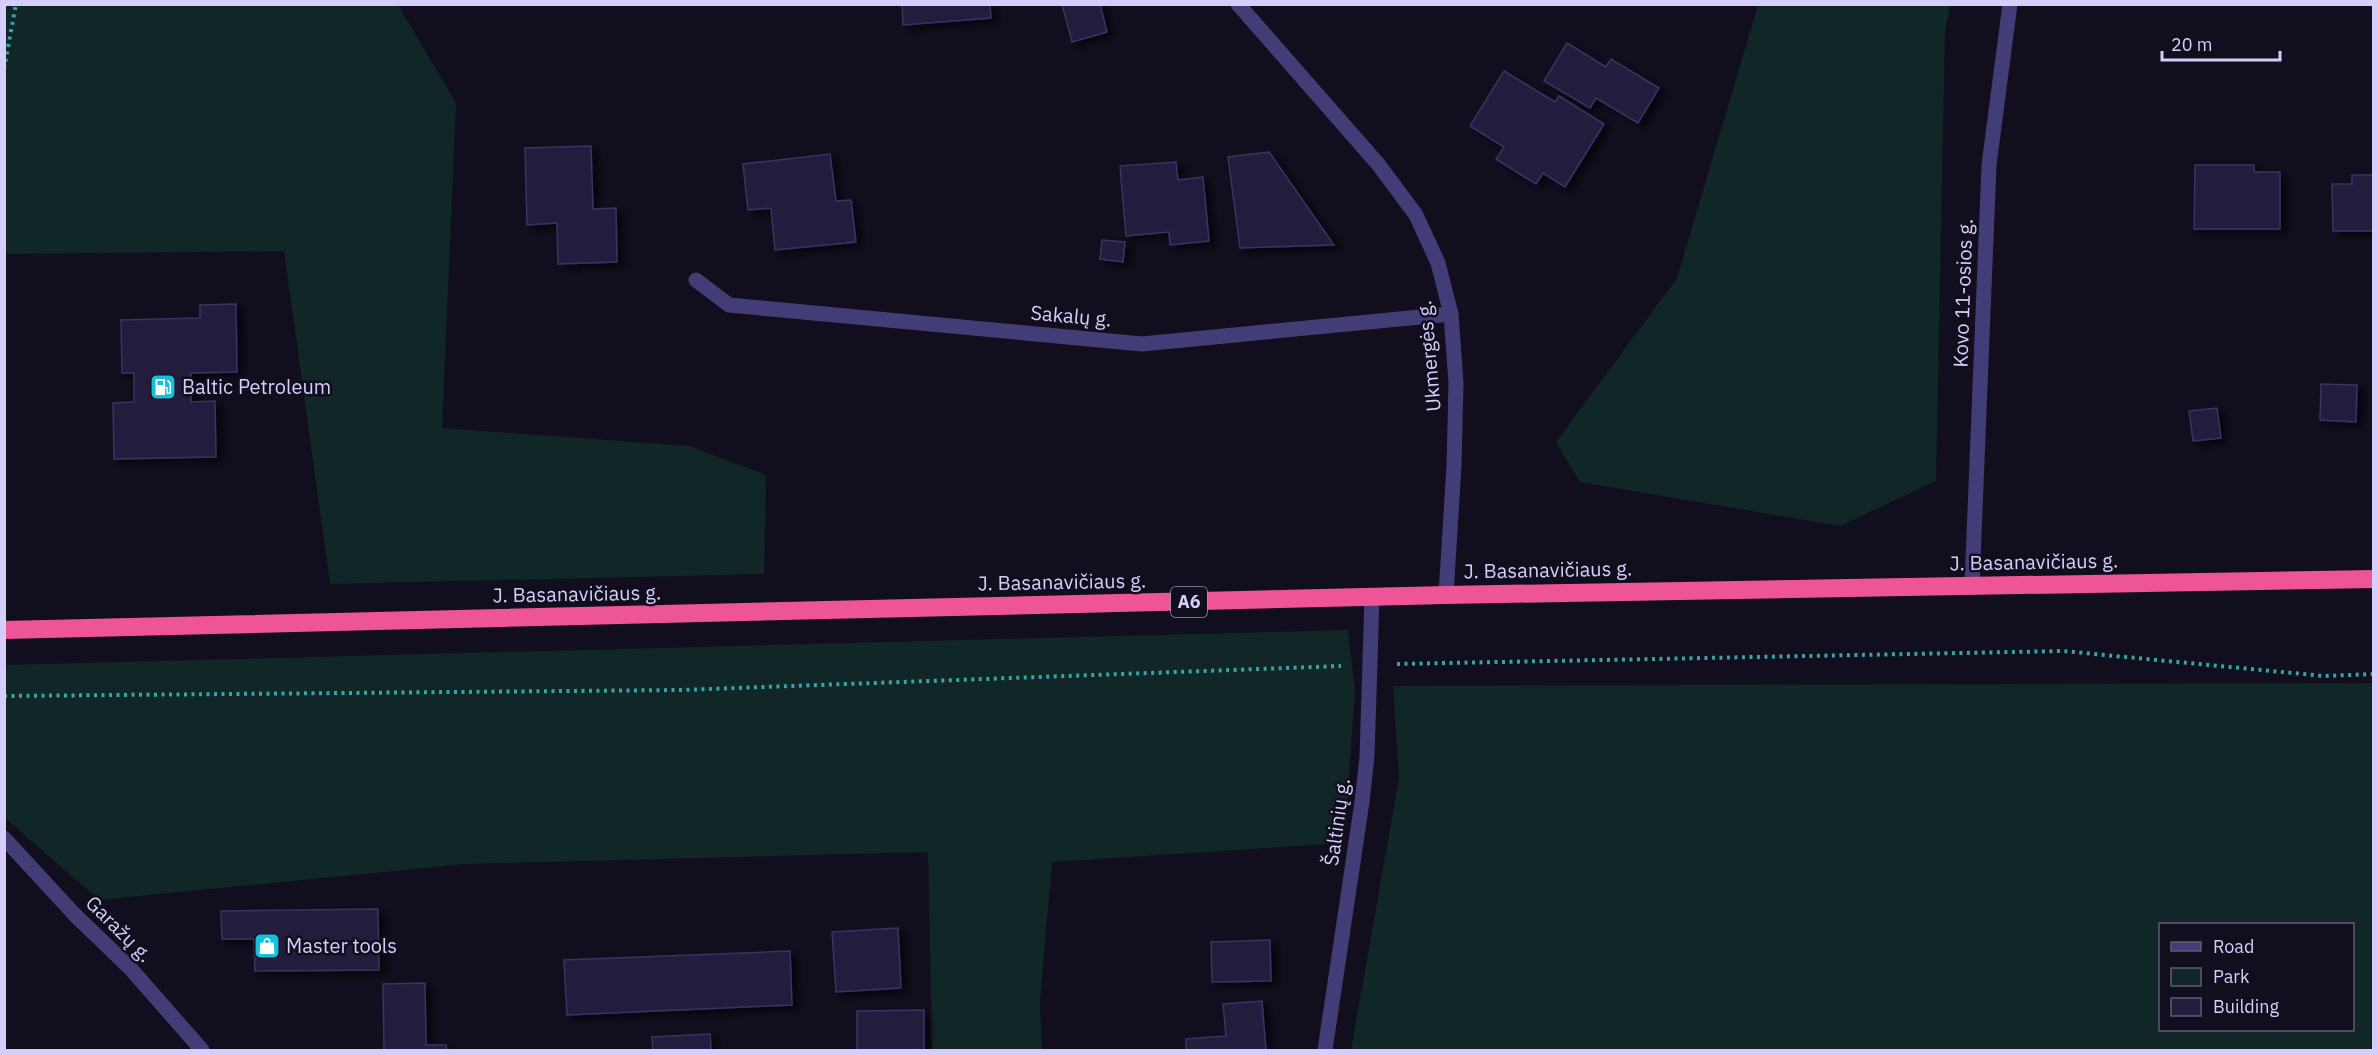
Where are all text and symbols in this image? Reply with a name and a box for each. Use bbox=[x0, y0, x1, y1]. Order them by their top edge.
scale bar bbox=[2162, 24, 2280, 62]
text: 20 m bbox=[2171, 33, 2213, 56]
street label: Kovo 11-osios g. bbox=[1946, 218, 1979, 368]
street label: Sakalų g. bbox=[1029, 299, 1113, 332]
street label: Ukmergės g. bbox=[1410, 299, 1447, 413]
fuel station icon: Baltic Petroleum bbox=[148, 372, 178, 402]
place label: Baltic Petroleum bbox=[182, 373, 331, 400]
street label: J. Basanavičiaus g. bbox=[1949, 547, 2119, 576]
street label: J. Basanavičiaus g. bbox=[1463, 555, 1633, 584]
street label: J. Basanavičiaus g. bbox=[977, 567, 1147, 596]
street label: J. Basanavičiaus g. bbox=[492, 579, 662, 608]
road number: A6 bbox=[1171, 587, 1207, 617]
street label: Šaltinių g. bbox=[1317, 776, 1356, 868]
street label: Garažų g. bbox=[80, 889, 159, 968]
legend bbox=[2159, 923, 2354, 1031]
shop icon: Master tools bbox=[252, 931, 282, 961]
place label: Master tools bbox=[286, 932, 397, 959]
text: Road bbox=[2213, 935, 2254, 958]
text: Park bbox=[2213, 965, 2250, 988]
text: Building bbox=[2213, 995, 2280, 1018]

